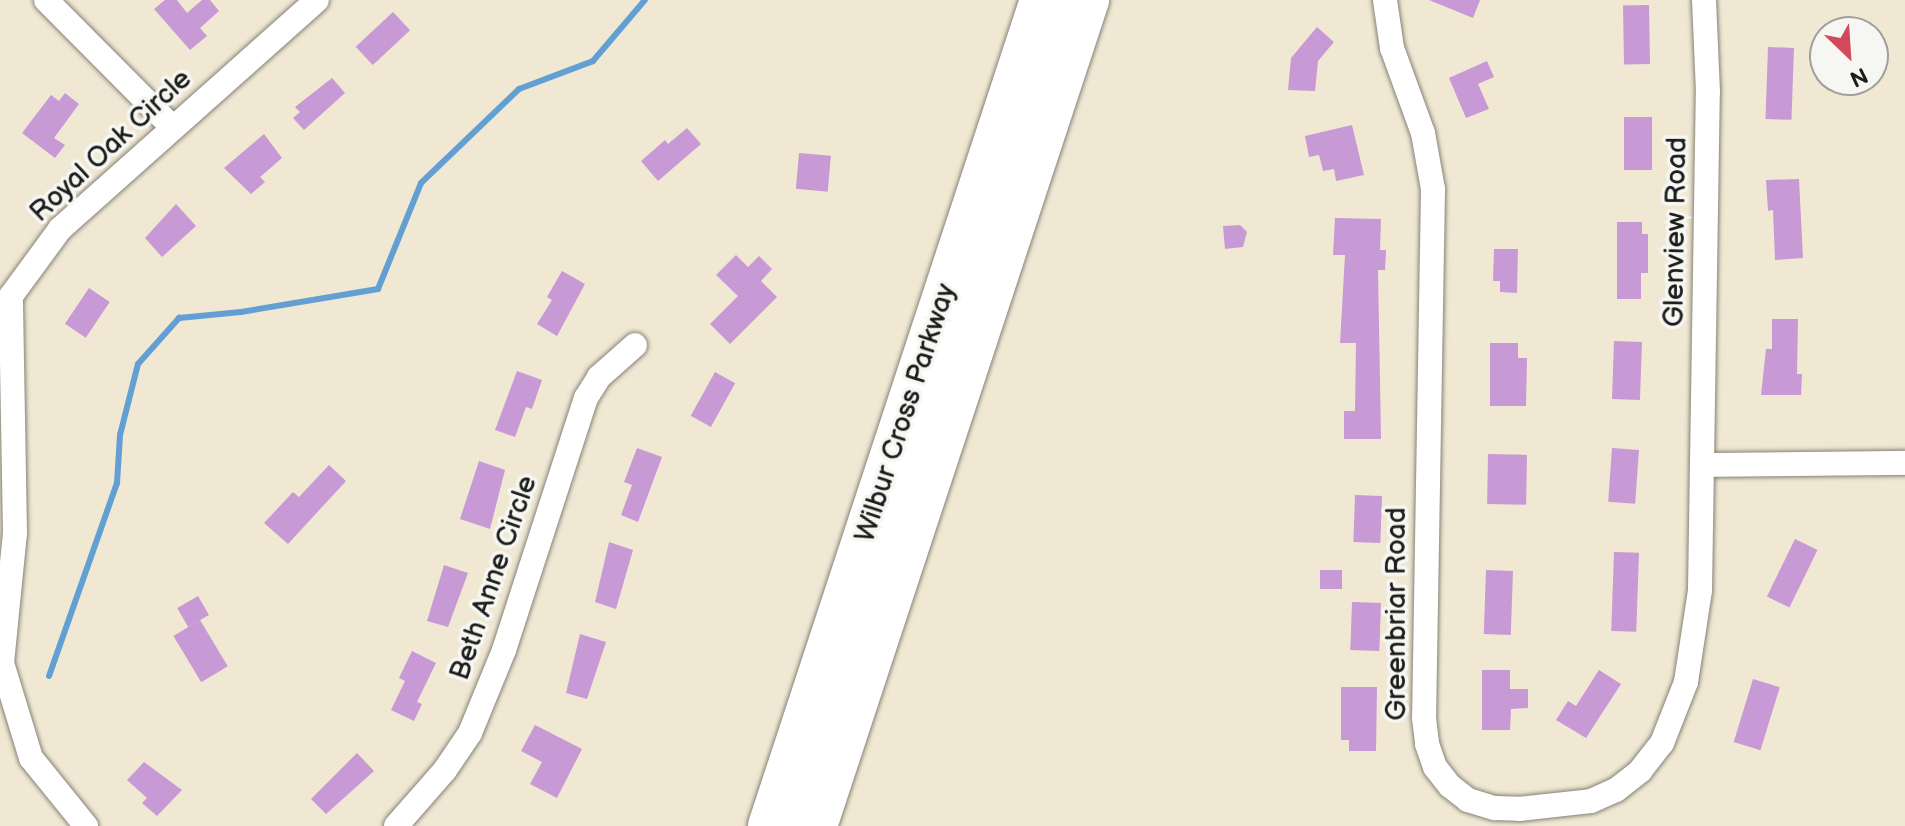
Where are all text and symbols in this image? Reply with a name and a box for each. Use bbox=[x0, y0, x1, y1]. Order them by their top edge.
north arrow bbox=[1809, 16, 1889, 96]
text: N bbox=[1845, 61, 1872, 92]
street label: Royal Oak Circle bbox=[23, 63, 199, 229]
street label: Glenview Road bbox=[1658, 137, 1694, 327]
street label: Wilbur Cross Parkway bbox=[848, 280, 964, 546]
street label: Beth Anne Circle bbox=[443, 471, 545, 685]
street label: Greenbriar Road bbox=[1380, 507, 1414, 721]

